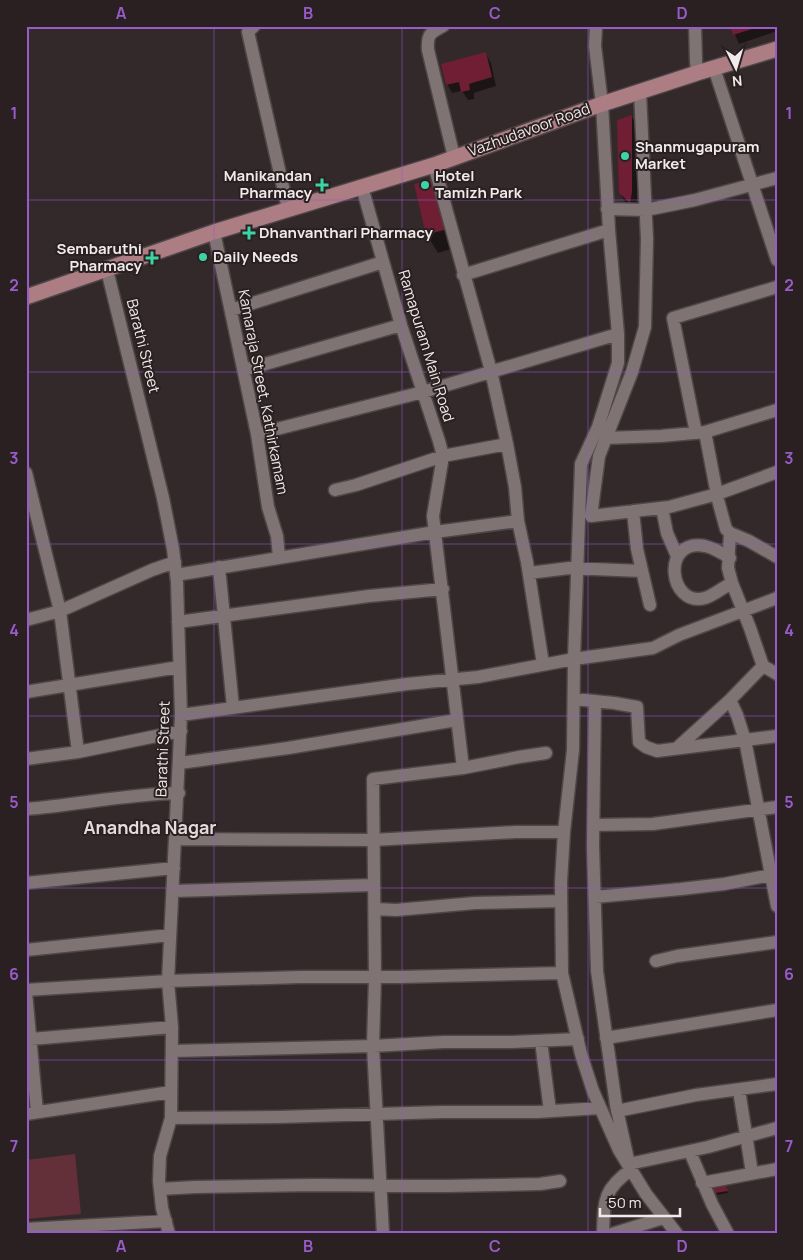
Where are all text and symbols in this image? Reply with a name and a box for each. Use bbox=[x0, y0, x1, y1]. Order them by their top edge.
text: A bbox=[116, 2, 127, 24]
text: B bbox=[303, 2, 313, 24]
text: C bbox=[489, 2, 501, 24]
text: D bbox=[676, 2, 688, 24]
north arrow bbox=[710, 42, 760, 92]
text: N bbox=[731, 72, 743, 91]
street label: Vazhudavoor Road bbox=[465, 98, 593, 161]
text: 1 bbox=[10, 102, 18, 124]
text: 1 bbox=[785, 102, 793, 124]
place label: Shanmugapuram Market bbox=[635, 136, 760, 174]
marker: Shanmugapuram Market bbox=[619, 150, 631, 162]
place label: Manikandan Pharmacy bbox=[224, 165, 313, 203]
place label: Hotel Tamizh Park bbox=[435, 165, 523, 203]
marker: Manikandan Pharmacy bbox=[316, 179, 328, 191]
marker: Hotel Tamizh Park bbox=[419, 179, 431, 191]
place label: Dhanvanthari Pharmacy bbox=[259, 222, 434, 243]
marker: Dhanvanthari Pharmacy bbox=[243, 227, 255, 239]
place label: Sembaruthi Pharmacy bbox=[57, 238, 143, 276]
place label: Daily Needs bbox=[213, 246, 298, 267]
marker: Daily Needs bbox=[197, 251, 209, 263]
marker: Sembaruthi Pharmacy bbox=[146, 252, 158, 264]
street label: Ramapuram Main Road bbox=[393, 267, 460, 424]
text: 2 bbox=[9, 274, 19, 296]
text: 2 bbox=[784, 274, 794, 296]
street label: Kamaraja Street, Kathirkamam bbox=[233, 288, 294, 496]
street label: Barathi Street bbox=[122, 297, 165, 395]
text: 3 bbox=[9, 447, 19, 469]
text: 3 bbox=[784, 447, 794, 469]
text: 4 bbox=[9, 619, 19, 641]
text: 4 bbox=[784, 619, 794, 641]
street label: Barathi Street bbox=[150, 700, 175, 798]
text: 5 bbox=[9, 791, 19, 813]
text: 5 bbox=[784, 791, 794, 813]
district label: Anandha Nagar bbox=[83, 815, 217, 839]
text: 6 bbox=[9, 963, 19, 985]
text: 6 bbox=[784, 963, 794, 985]
text: 7 bbox=[10, 1135, 18, 1157]
text: 7 bbox=[785, 1135, 793, 1157]
scale bar bbox=[600, 1185, 680, 1217]
text: 50 m bbox=[608, 1192, 642, 1213]
text: A bbox=[116, 1235, 127, 1257]
text: B bbox=[303, 1235, 313, 1257]
text: C bbox=[489, 1235, 501, 1257]
text: D bbox=[676, 1235, 688, 1257]

